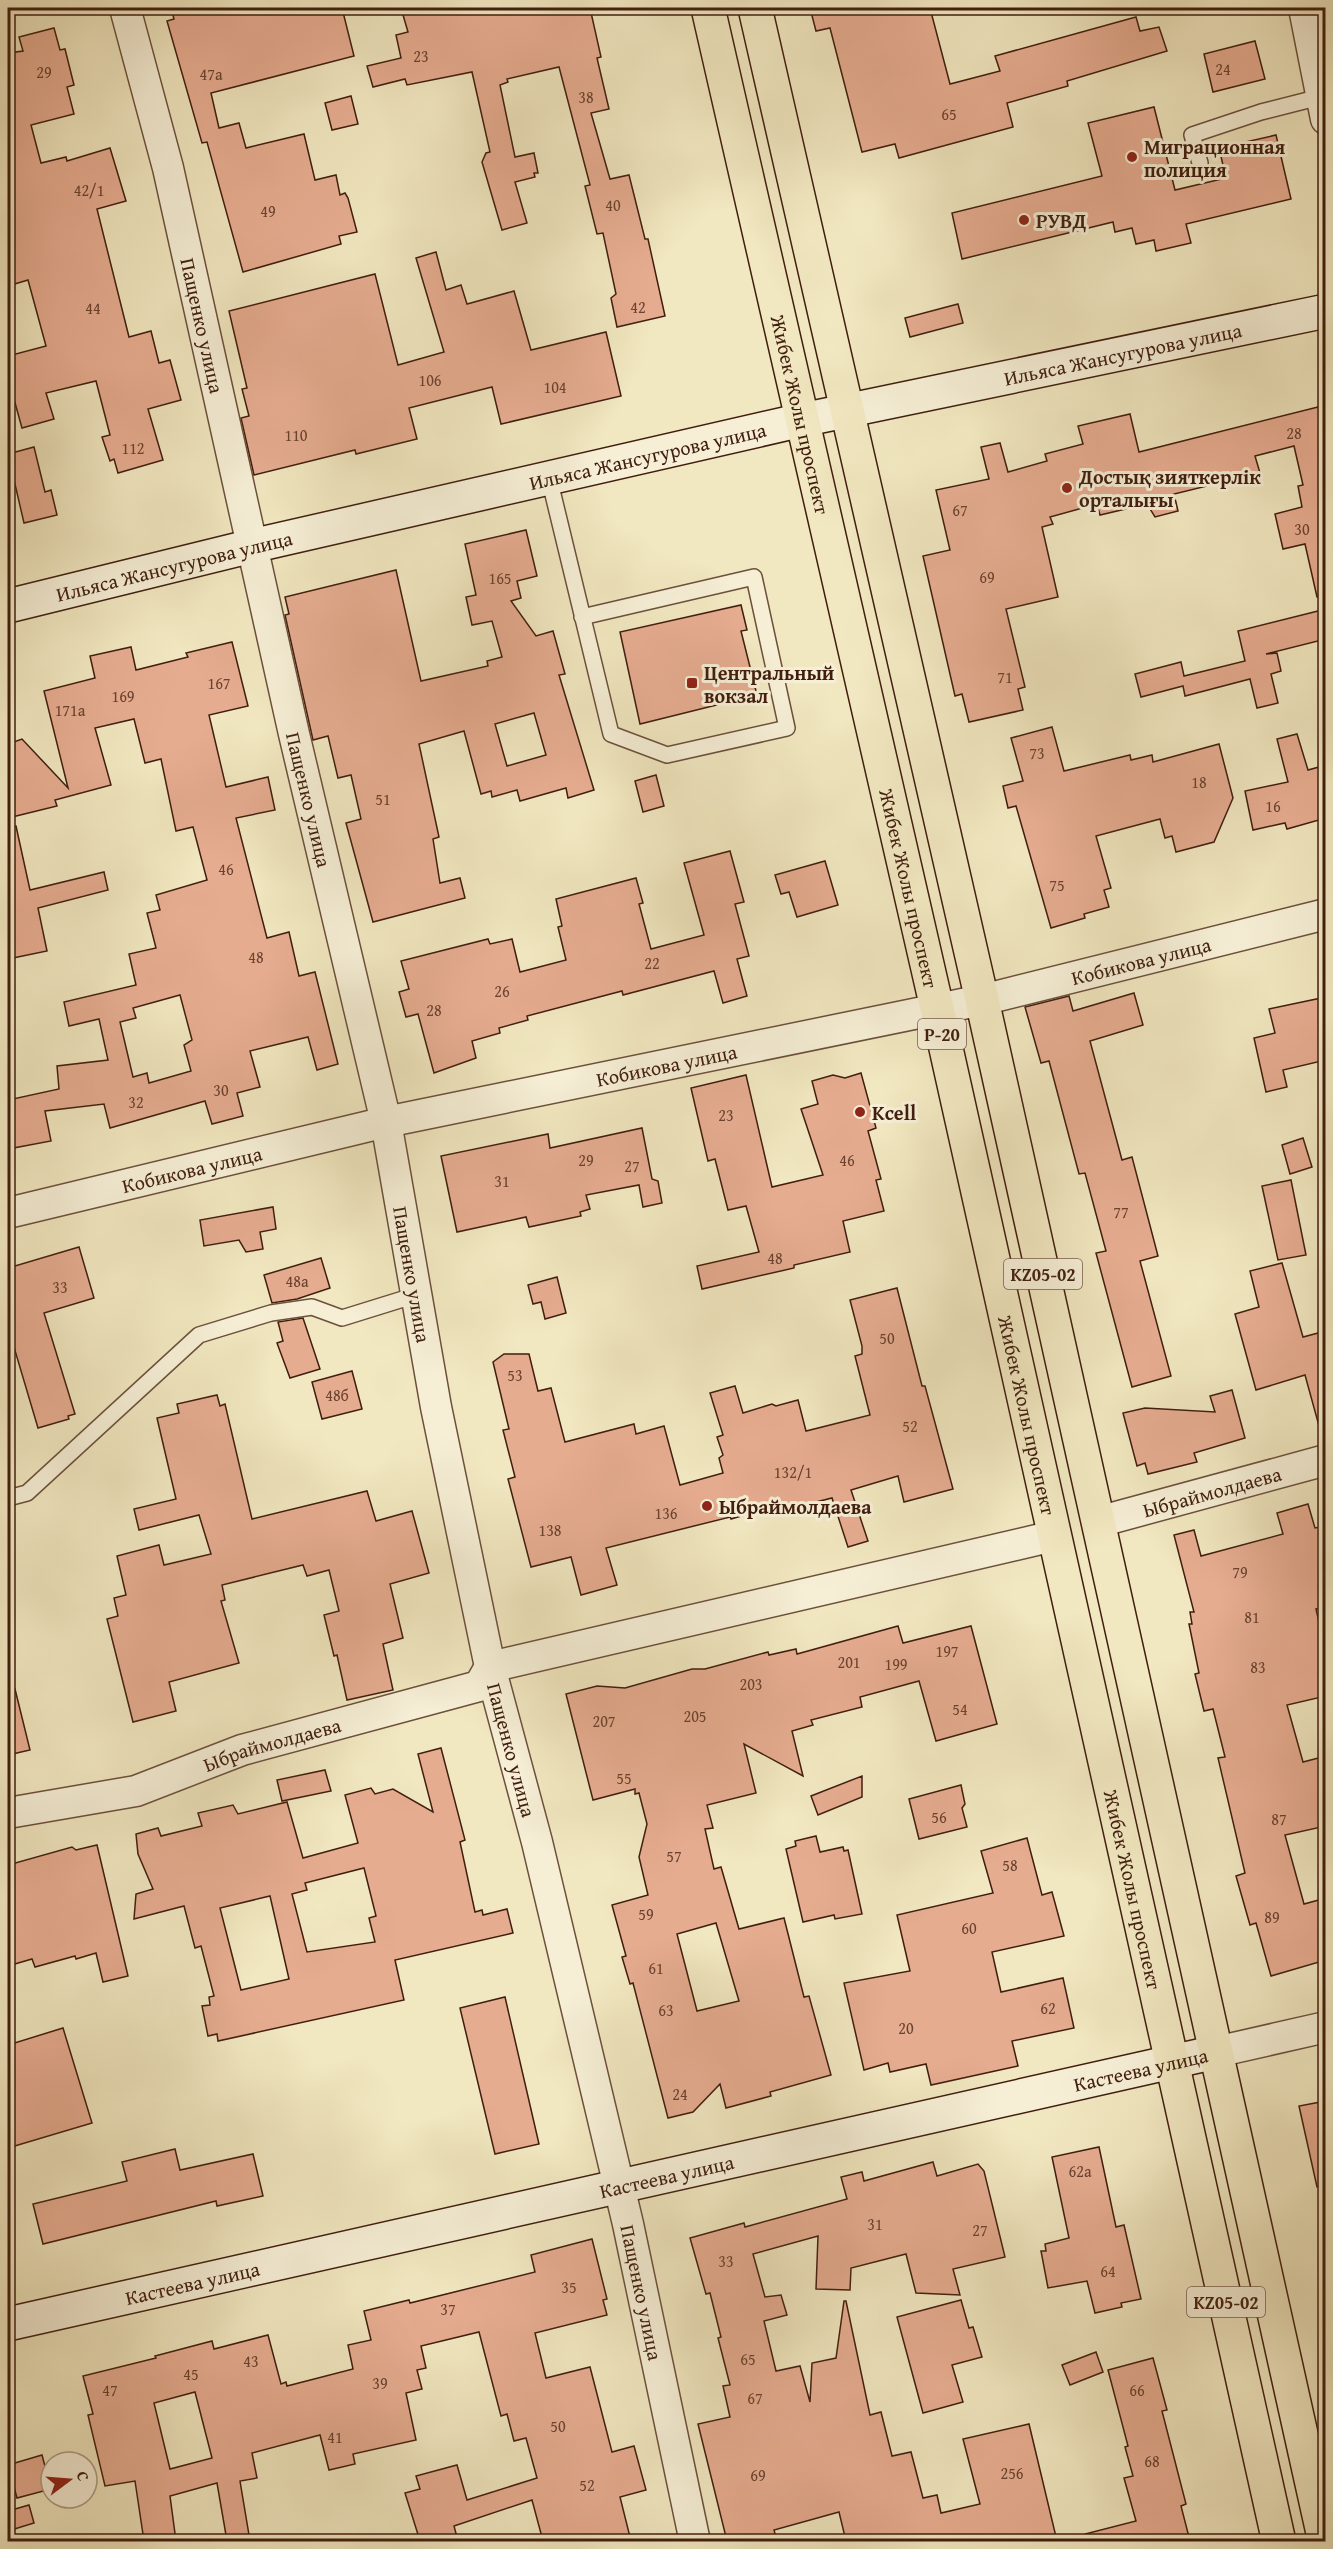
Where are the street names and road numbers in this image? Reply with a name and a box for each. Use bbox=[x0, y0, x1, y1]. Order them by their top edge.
street label: Пащенко улица bbox=[174, 255, 232, 396]
street label: Жибек Жолы проспект bbox=[764, 311, 838, 517]
street label: Ильяса Жансугурова улица bbox=[1001, 314, 1245, 392]
street label: Ильяса Жансугурова улица bbox=[526, 414, 769, 497]
street label: Ильяса Жансугурова улица bbox=[53, 523, 296, 608]
street label: Пащенко улица bbox=[280, 729, 340, 871]
street label: Жибек Жолы проспект bbox=[872, 785, 946, 991]
street label: Кобикова улица bbox=[1068, 929, 1214, 992]
road number: Р-20 bbox=[918, 1019, 966, 1049]
street label: Кобикова улица bbox=[593, 1036, 740, 1093]
street label: Кобикова улица bbox=[119, 1138, 265, 1200]
street label: Пащенко улица bbox=[387, 1204, 439, 1345]
road number: KZ05-02 bbox=[1004, 1259, 1082, 1289]
street label: Жибек Жолы проспект bbox=[991, 1312, 1064, 1518]
street label: Ыбраймолдаева bbox=[1139, 1458, 1285, 1524]
street label: Пащенко улица bbox=[480, 1679, 544, 1821]
street label: Ыбраймолдаева bbox=[199, 1709, 344, 1778]
street label: Жибек Жолы проспект bbox=[1097, 1786, 1170, 1992]
street label: Кастеева улица bbox=[1071, 2040, 1211, 2098]
street label: Кастеева улица bbox=[597, 2146, 737, 2205]
street label: Пащенко улица bbox=[614, 2222, 671, 2363]
street label: Кастеева улица bbox=[122, 2253, 263, 2312]
road number: KZ05-02 bbox=[1187, 2287, 1265, 2317]

